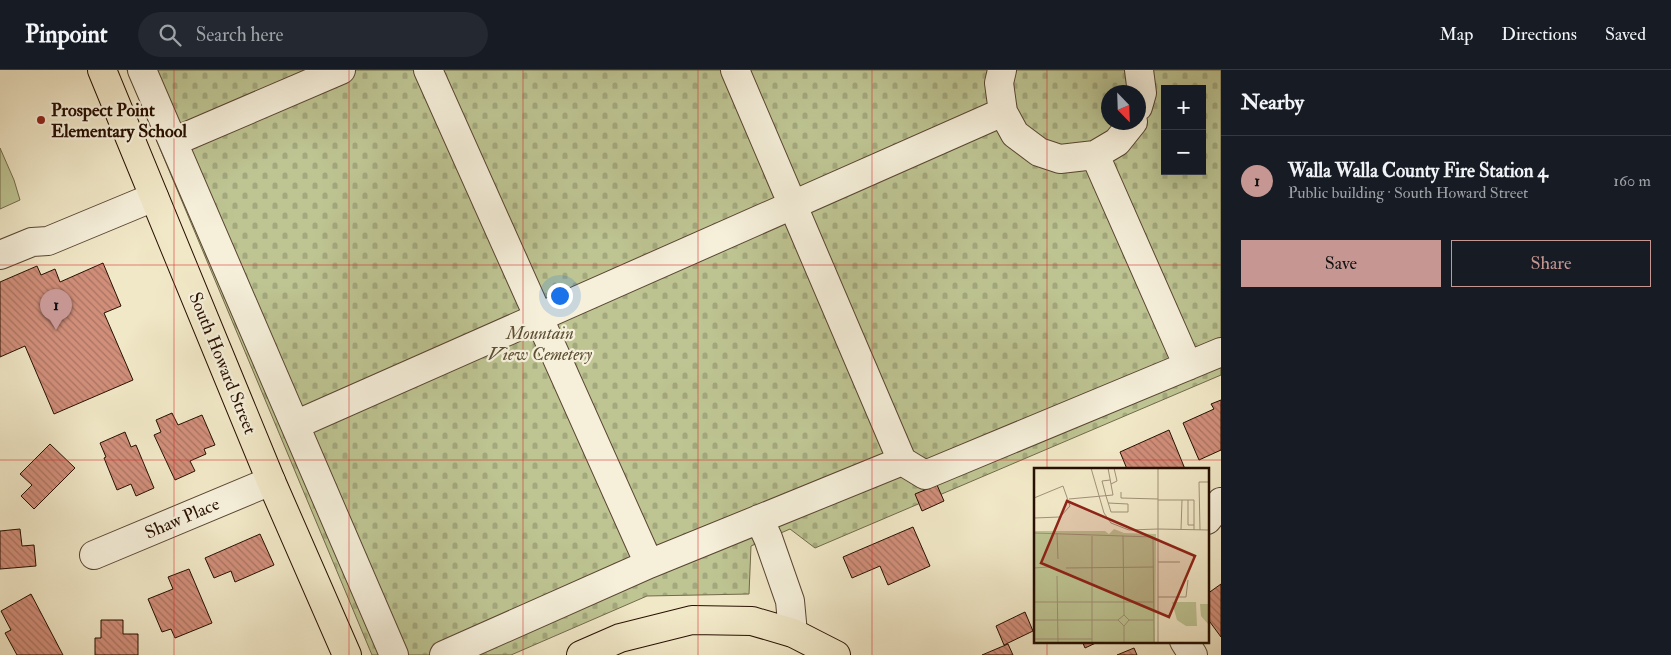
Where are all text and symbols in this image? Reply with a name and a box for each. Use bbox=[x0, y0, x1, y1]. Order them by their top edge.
search box bbox=[138, 12, 488, 57]
text: Pinpoint bbox=[25, 19, 108, 50]
icon: search bbox=[156, 21, 184, 49]
text: Search here bbox=[196, 23, 283, 47]
text: Map bbox=[1440, 23, 1473, 46]
text: Directions bbox=[1501, 23, 1577, 46]
text: Saved bbox=[1605, 23, 1646, 46]
north arrow bbox=[1101, 85, 1146, 130]
map controls bbox=[1161, 85, 1206, 175]
button: + bbox=[1161, 85, 1206, 130]
text: Nearby bbox=[1241, 89, 1304, 116]
place label: Prospect Point Elementary School bbox=[51, 99, 187, 143]
marker: Prospect Point Elementary School bbox=[35, 114, 47, 126]
button: − bbox=[1161, 130, 1206, 175]
text: Walla Walla County Fire Station 4 bbox=[1288, 159, 1548, 183]
text: 1 bbox=[1254, 171, 1260, 191]
text: 160 m bbox=[1613, 171, 1651, 191]
text: Public building · South Howard Street bbox=[1288, 183, 1528, 203]
button: Save bbox=[1241, 240, 1441, 287]
button: Share bbox=[1451, 240, 1651, 287]
your location bbox=[547, 283, 573, 309]
pin: 1 bbox=[40, 289, 72, 330]
street label: South Howard Street bbox=[184, 289, 262, 438]
park label: Mountain View Cemetery bbox=[488, 322, 593, 366]
inset map bbox=[1034, 468, 1208, 642]
street label: Shaw Place bbox=[141, 492, 223, 544]

